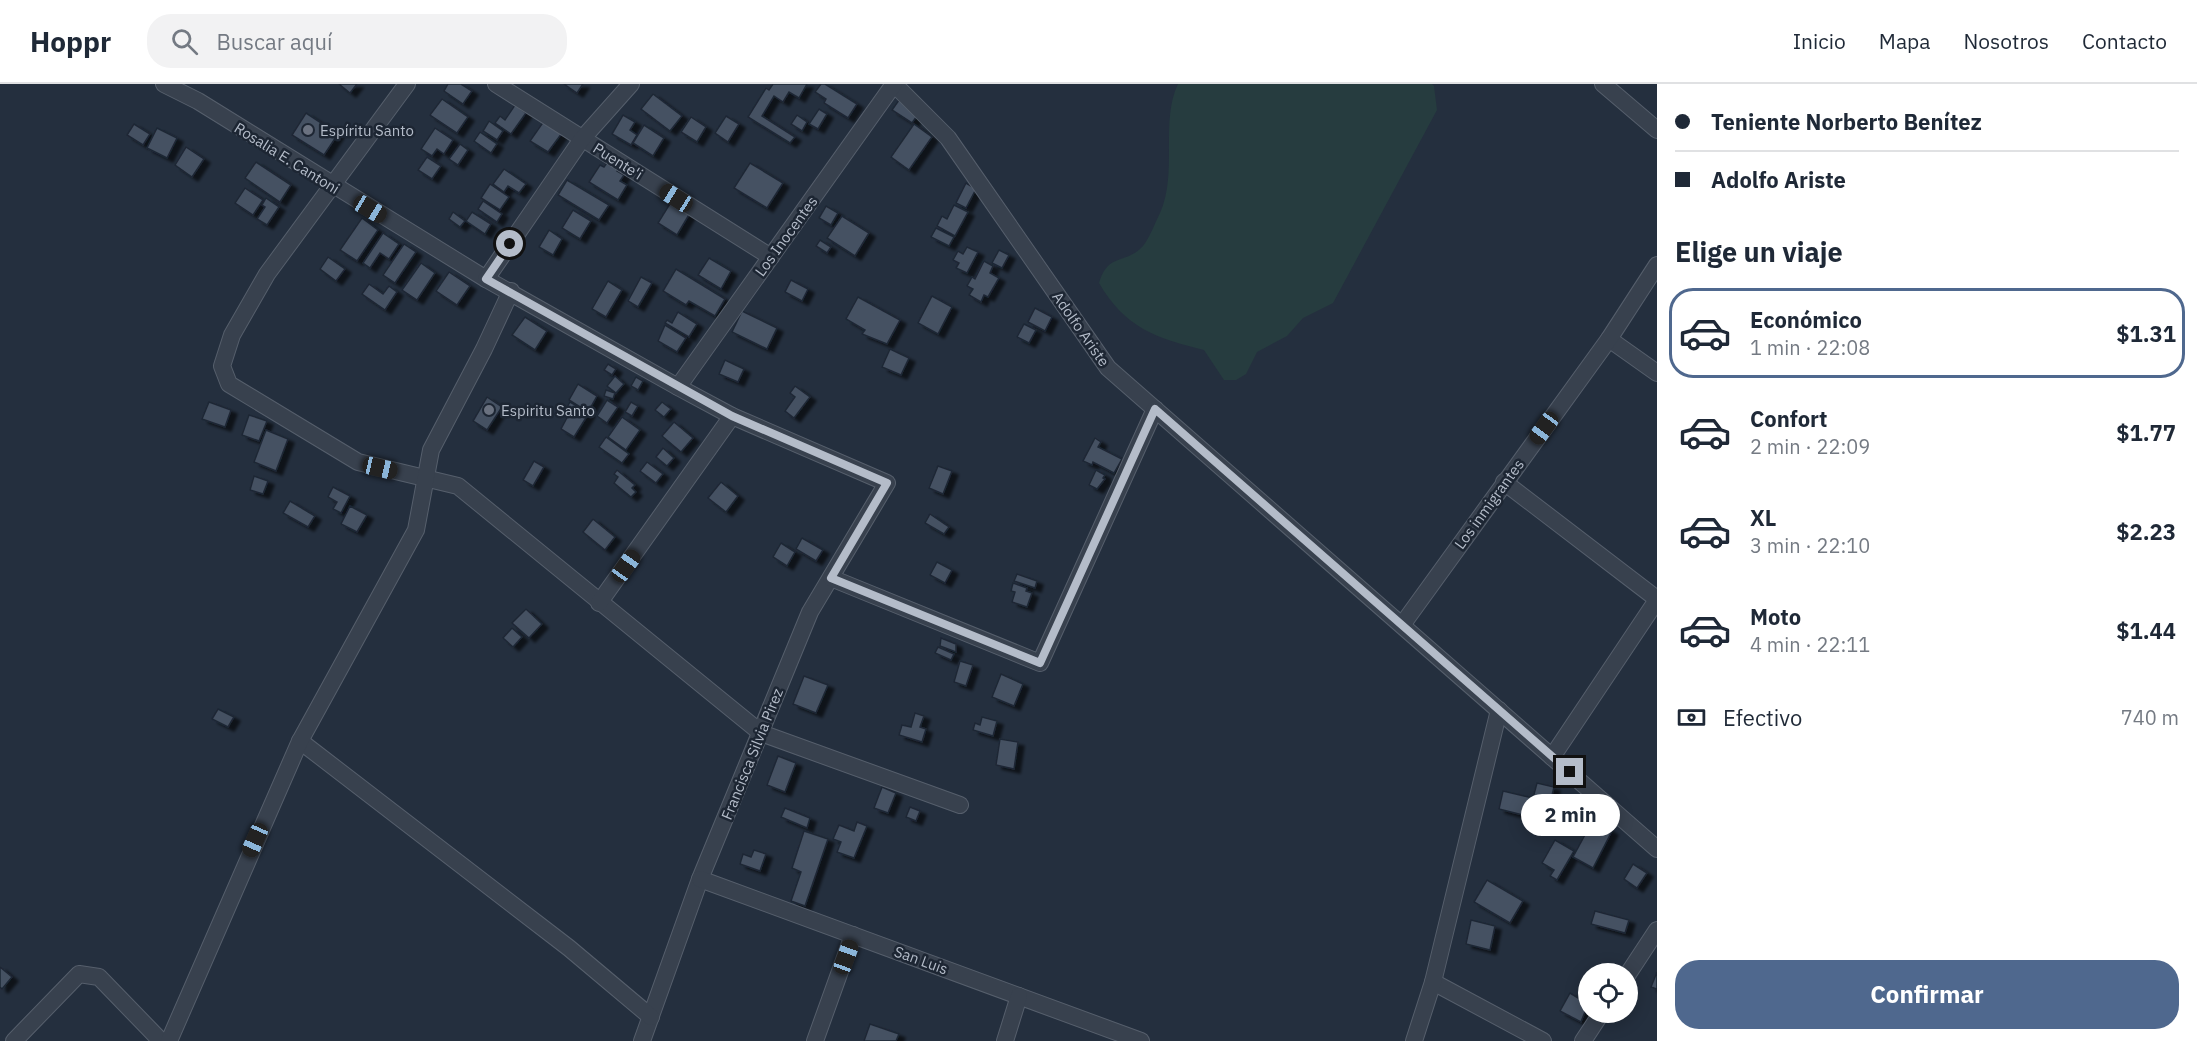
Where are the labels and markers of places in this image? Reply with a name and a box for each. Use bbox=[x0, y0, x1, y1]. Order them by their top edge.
place label: Espíritu Santo bbox=[320, 121, 414, 140]
marker: Espíritu Santo bbox=[301, 123, 315, 137]
place label: Espiritu Santo bbox=[501, 401, 595, 420]
marker: Espiritu Santo bbox=[482, 403, 496, 417]

